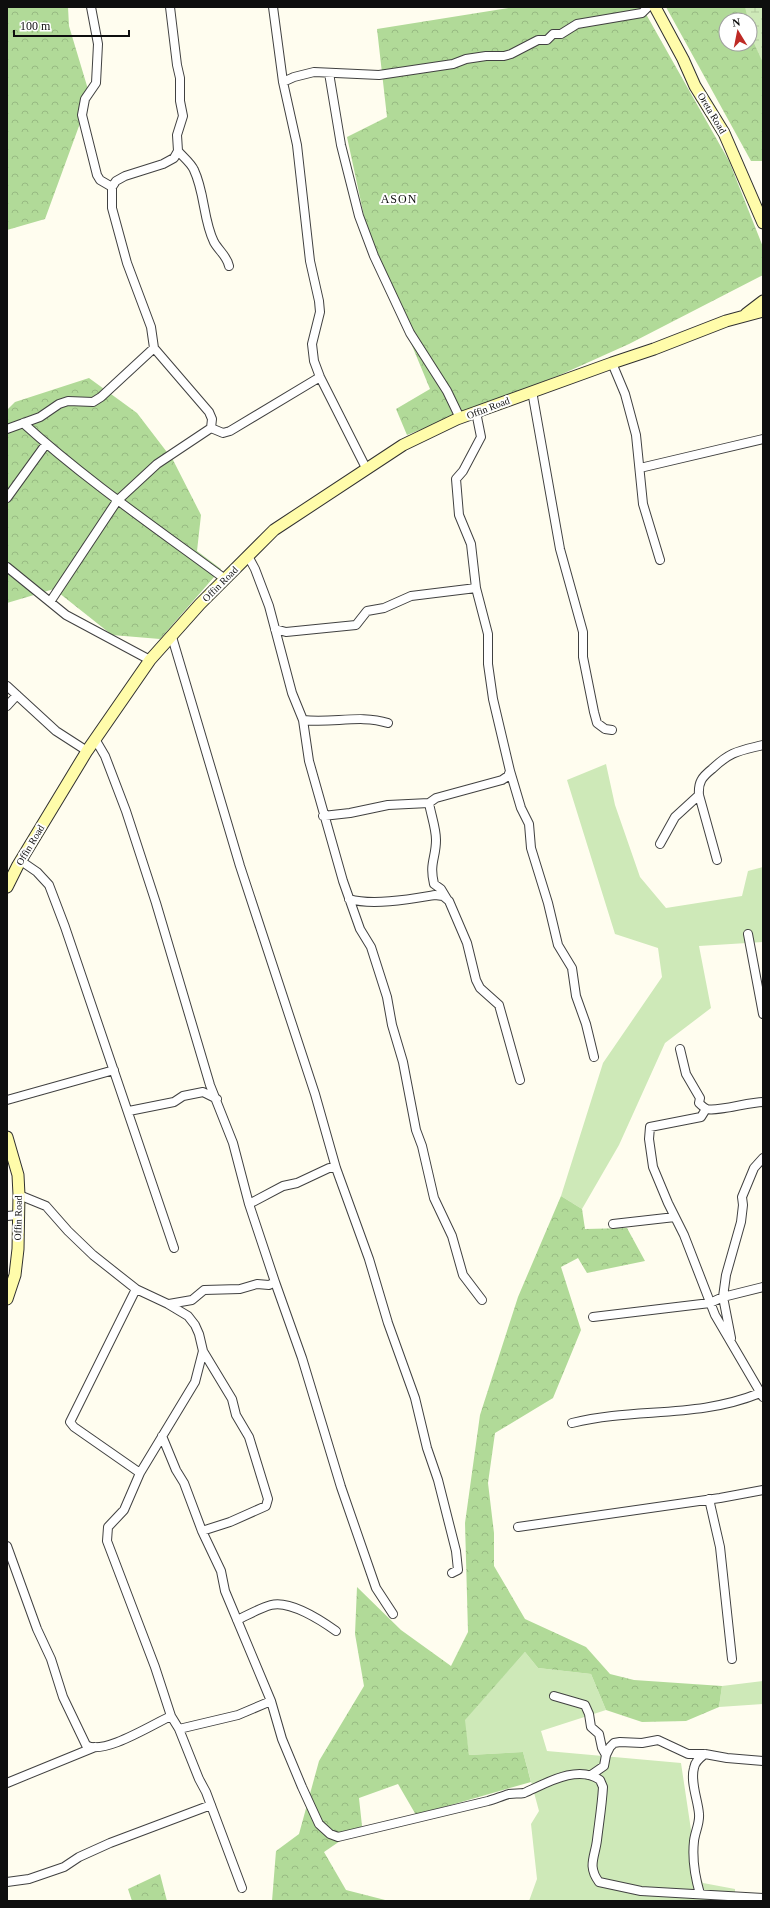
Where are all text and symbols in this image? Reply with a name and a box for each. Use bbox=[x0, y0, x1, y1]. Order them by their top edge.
scale bar bbox=[14, 12, 129, 38]
north arrow bbox=[718, 12, 758, 52]
text: N bbox=[731, 16, 741, 29]
text: 100 m bbox=[20, 19, 51, 33]
street label: Oreta Road bbox=[695, 91, 729, 135]
district label: ASON bbox=[381, 192, 417, 206]
street label: Offin Road bbox=[465, 395, 511, 421]
street label: Offin Road bbox=[200, 564, 240, 604]
street label: Offin Road bbox=[14, 823, 46, 867]
street label: Offin Road bbox=[12, 1195, 24, 1241]

